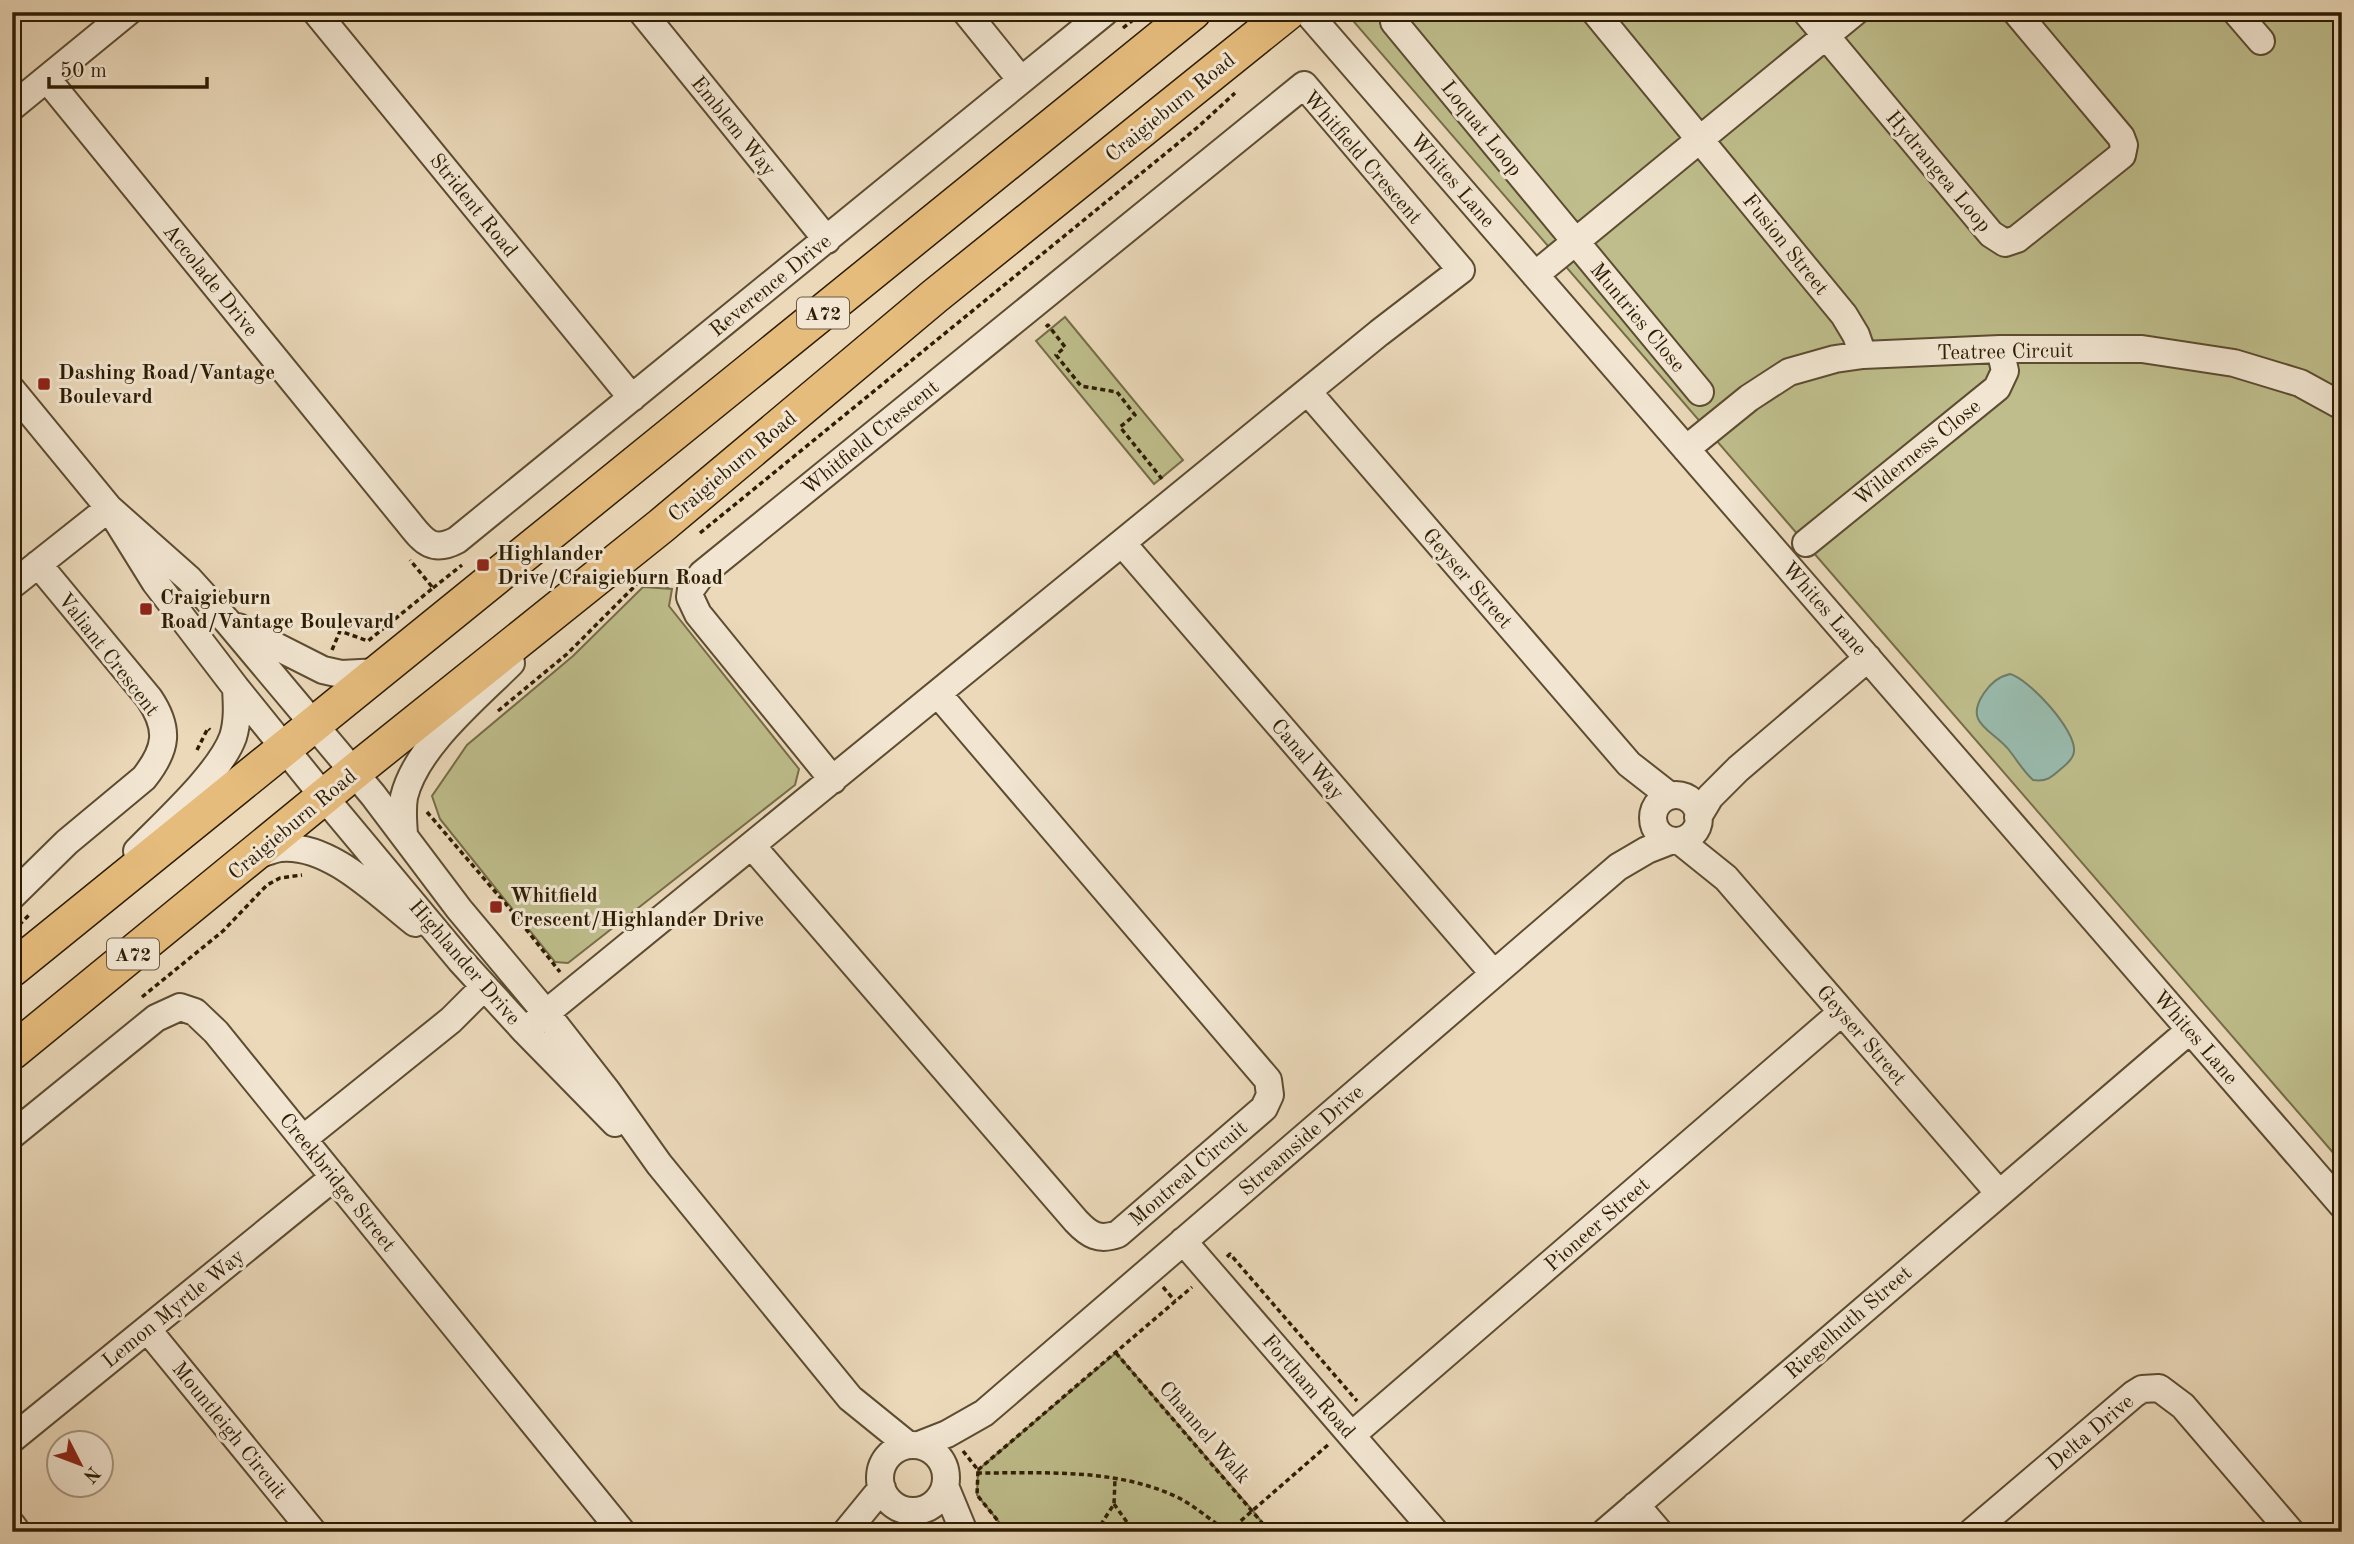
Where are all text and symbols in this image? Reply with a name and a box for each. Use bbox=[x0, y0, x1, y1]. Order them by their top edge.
scale bar bbox=[49, 46, 206, 90]
street label: Craigieburn Road bbox=[1102, 50, 1240, 167]
text: 50 m bbox=[60, 61, 107, 82]
street label: Emblem Way bbox=[686, 73, 779, 181]
street label: Loquat Loop bbox=[1436, 77, 1525, 180]
street label: Whitfield Crescent bbox=[1298, 87, 1425, 229]
street label: Hydrangea Loop bbox=[1881, 107, 1994, 237]
street label: Whites Lane bbox=[1406, 130, 1498, 232]
street label: Strident Road bbox=[425, 150, 521, 262]
street label: Fusion Street bbox=[1738, 190, 1832, 300]
street label: Accolade Drive bbox=[158, 221, 261, 341]
street label: Reverence Drive bbox=[706, 231, 836, 341]
street label: Muntries Close bbox=[1585, 259, 1688, 377]
road number: A72 bbox=[797, 298, 849, 328]
street label: Teatree Circuit bbox=[1937, 341, 2073, 364]
place label: Dashing Road/Vantage Boulevard bbox=[58, 363, 275, 408]
marker: Dashing Road/Vantage Boulevard bbox=[36, 376, 52, 392]
street label: Whitfield Crescent bbox=[799, 377, 943, 500]
street label: Wilderness Close bbox=[1851, 396, 1985, 510]
street label: Craigieburn Road bbox=[665, 408, 801, 527]
street label: Geyser Street bbox=[1418, 525, 1516, 633]
place label: Highlander Drive/Craigieburn Road bbox=[497, 544, 723, 589]
marker: Highlander Drive/Craigieburn Road bbox=[475, 557, 491, 573]
street label: Whites Lane bbox=[1778, 558, 1870, 660]
place label: Craigieburn Road/Vantage Boulevard bbox=[160, 588, 394, 633]
street label: Valiant Crescent bbox=[53, 589, 162, 721]
marker: Craigieburn Road/Vantage Boulevard bbox=[138, 601, 154, 617]
street label: Canal Way bbox=[1266, 716, 1347, 804]
street label: Craigieburn Road bbox=[225, 766, 361, 885]
place label: Whitfield Crescent/Highlander Drive bbox=[510, 886, 764, 931]
street label: Highlander Drive bbox=[404, 897, 524, 1029]
marker: Whitfield Crescent/Highlander Drive bbox=[488, 899, 504, 915]
road number: A72 bbox=[107, 938, 159, 970]
street label: Geyser Street bbox=[1812, 982, 1910, 1090]
street label: Whites Lane bbox=[2149, 987, 2241, 1089]
street label: Streamside Drive bbox=[1236, 1082, 1368, 1201]
street label: Creekbridge Street bbox=[275, 1110, 399, 1256]
street label: Montreal Circuit bbox=[1126, 1117, 1252, 1231]
street label: Pioneer Street bbox=[1542, 1174, 1654, 1276]
street label: Lemon Myrtle Way bbox=[99, 1246, 249, 1373]
street label: Riegelhuth Street bbox=[1782, 1263, 1916, 1384]
street label: Fortham Road bbox=[1257, 1331, 1359, 1443]
street label: Mountleigh Circuit bbox=[167, 1359, 290, 1503]
street label: Channel Walk bbox=[1154, 1378, 1254, 1488]
street label: Delta Drive bbox=[2044, 1391, 2138, 1475]
north arrow bbox=[46, 1428, 116, 1498]
text: N bbox=[79, 1462, 103, 1486]

